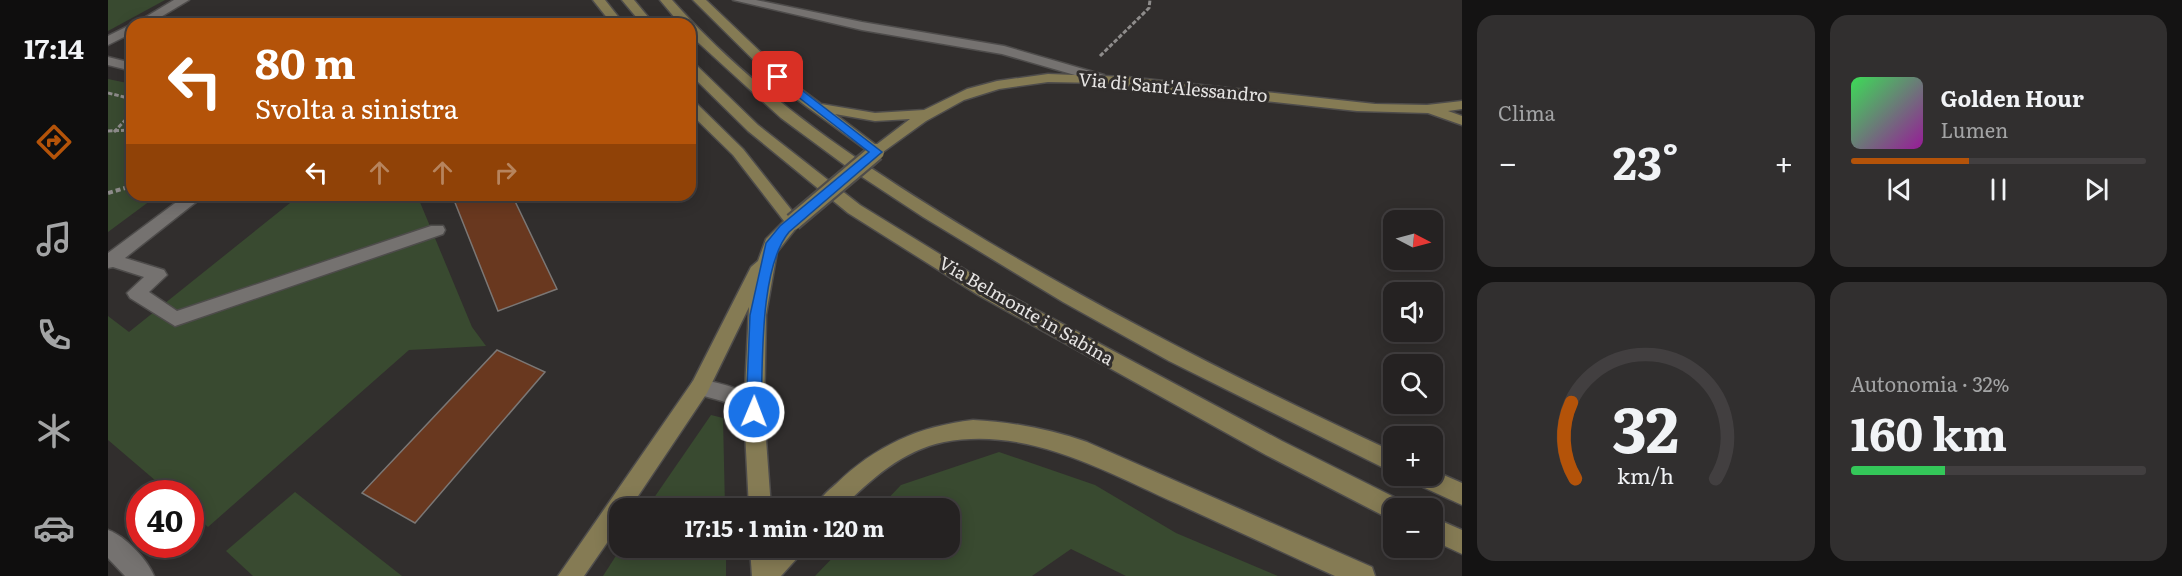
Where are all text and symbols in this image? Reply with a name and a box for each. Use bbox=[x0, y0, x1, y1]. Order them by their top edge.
text: 17:14 bbox=[24, 27, 84, 67]
text: 80 m bbox=[255, 30, 356, 92]
icon: left bbox=[156, 42, 234, 120]
pin bbox=[752, 51, 803, 102]
icon: arrive bbox=[761, 60, 794, 93]
street label: Via di Sant'Alessandro bbox=[1077, 65, 1269, 108]
text: Golden Hour bbox=[1941, 81, 2084, 114]
text: Svolta a sinistra bbox=[255, 87, 458, 127]
text: Clima bbox=[1498, 97, 1555, 127]
text: Lumen bbox=[1941, 114, 2008, 144]
icon: directions bbox=[33, 121, 75, 163]
text: 23° bbox=[1613, 127, 1679, 194]
text: − bbox=[1498, 136, 1517, 185]
text: + bbox=[1774, 136, 1793, 185]
icon: left bbox=[300, 156, 333, 189]
icon: ahead bbox=[363, 156, 396, 189]
icon: ahead bbox=[426, 156, 459, 189]
icon: right bbox=[489, 156, 522, 189]
icon: previous bbox=[1883, 173, 1916, 206]
icon: pause bbox=[1982, 173, 2015, 206]
icon: next bbox=[2080, 173, 2113, 206]
north arrow bbox=[1383, 210, 1443, 270]
map controls bbox=[1383, 210, 1443, 558]
icon: music bbox=[33, 218, 75, 260]
street label: Via Belmonte in Sabina bbox=[934, 248, 1120, 371]
button: sound bbox=[1383, 282, 1443, 342]
icon: phone bbox=[33, 314, 75, 356]
button: search bbox=[1383, 354, 1443, 414]
text: Autonomia · 32% bbox=[1851, 368, 2010, 398]
position arrow bbox=[722, 380, 786, 444]
text: 32 bbox=[1612, 380, 1679, 472]
text: 160 km bbox=[1851, 398, 2007, 465]
icon: climate bbox=[33, 410, 75, 452]
button: + bbox=[1383, 426, 1443, 486]
text: km/h bbox=[1617, 459, 1674, 491]
speed limit sign: 40 bbox=[126, 480, 204, 558]
button: − bbox=[1383, 498, 1443, 558]
icon: car bbox=[33, 507, 75, 549]
text: 17:15 · 1 min · 120 m bbox=[684, 511, 885, 544]

